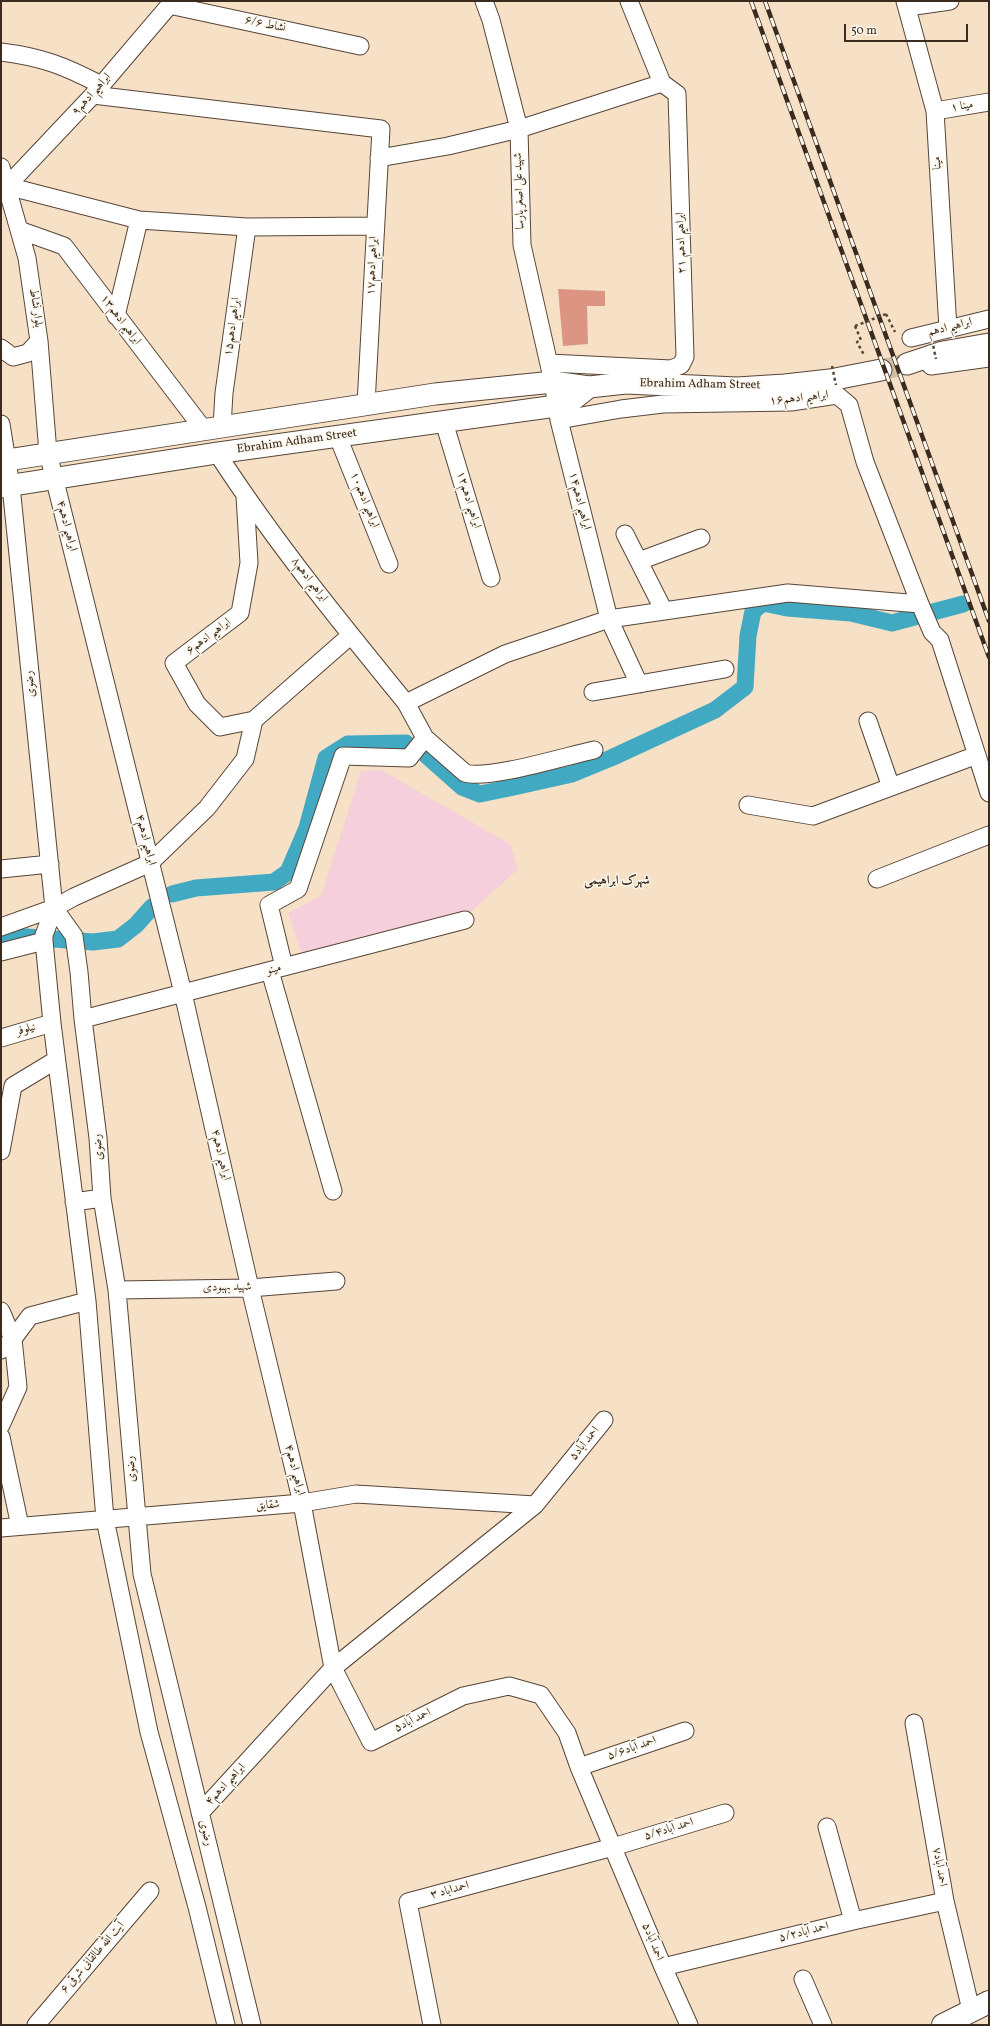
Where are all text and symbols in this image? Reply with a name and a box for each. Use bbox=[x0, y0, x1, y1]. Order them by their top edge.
street label: نشاط ۶/۶ bbox=[243, 14, 287, 36]
scale bar bbox=[846, 16, 970, 42]
text: 50 m bbox=[851, 23, 877, 39]
street label: ابراهیم ادهم۹ bbox=[69, 71, 115, 119]
street label: مینا ۱ bbox=[950, 98, 974, 116]
street label: شهید علی اصغر پارسا bbox=[511, 152, 529, 230]
street label: مینا bbox=[930, 156, 946, 170]
street label: ابراهیم ادهم ۲۱ bbox=[674, 212, 690, 274]
street label: ابراهیم ادهم۱۷ bbox=[364, 236, 382, 296]
street label: بلوار نشاط bbox=[25, 287, 45, 329]
street label: ابراهیم ادهم۱۳ bbox=[96, 292, 144, 348]
street label: ابراهیم ادهم۱۵ bbox=[222, 297, 244, 357]
street label: ابراهیم ادهم bbox=[926, 316, 974, 340]
street label: Ebrahim Adham Street bbox=[639, 377, 761, 393]
street label: ابراهیم ادهم۱۶ bbox=[769, 389, 829, 409]
street label: Ebrahim Adham Street bbox=[236, 426, 358, 458]
street label: ابراهیم ادهم۱۰ bbox=[346, 470, 382, 530]
street label: ابراهیم ادهم۱۲ bbox=[452, 470, 484, 530]
street label: ابراهیم ادهم۱۴ bbox=[565, 471, 593, 531]
street label: ابراهیم ادهم۴ bbox=[53, 499, 79, 553]
street label: ابراهیم ادهم۸ bbox=[288, 555, 330, 605]
street label: ابراهیم ادهم۶ bbox=[184, 616, 234, 658]
street label: رضوی bbox=[22, 670, 40, 698]
street label: ابراهیم ادهم۴ bbox=[132, 813, 158, 867]
district label: شهرک ابراهیمی bbox=[584, 874, 650, 890]
street label: مینو bbox=[265, 961, 283, 979]
street label: نیلوفر bbox=[14, 1020, 38, 1040]
street label: ابراهیم ادهم۴ bbox=[207, 1128, 233, 1182]
street label: رضوی bbox=[91, 1133, 107, 1161]
street label: شهید بهبودی bbox=[203, 1280, 251, 1296]
street label: احمد آباد۵ bbox=[567, 1424, 603, 1464]
street label: ابراهیم ادهم۴ bbox=[281, 1443, 307, 1497]
street label: رضوی bbox=[124, 1455, 140, 1483]
street label: شقایق bbox=[256, 1498, 280, 1514]
street label: احمد آباد۵ bbox=[392, 1706, 434, 1736]
street label: احمد آباد۵/۶ bbox=[606, 1734, 658, 1764]
street label: ابراهیم ادهم۴ bbox=[203, 1761, 249, 1809]
street label: احمد آباد۵/۴ bbox=[643, 1816, 695, 1844]
street label: رضوی bbox=[195, 1818, 215, 1848]
street label: احمد آباد۷ bbox=[928, 1846, 950, 1888]
street label: احمداباد ۳ bbox=[429, 1879, 471, 1903]
street label: آیت الله طالقانی شرقی ۶ bbox=[58, 1919, 128, 1997]
street label: احمد آباد۵/۲ bbox=[778, 1920, 830, 1946]
street label: احمد آباد۵ bbox=[638, 1921, 666, 1963]

